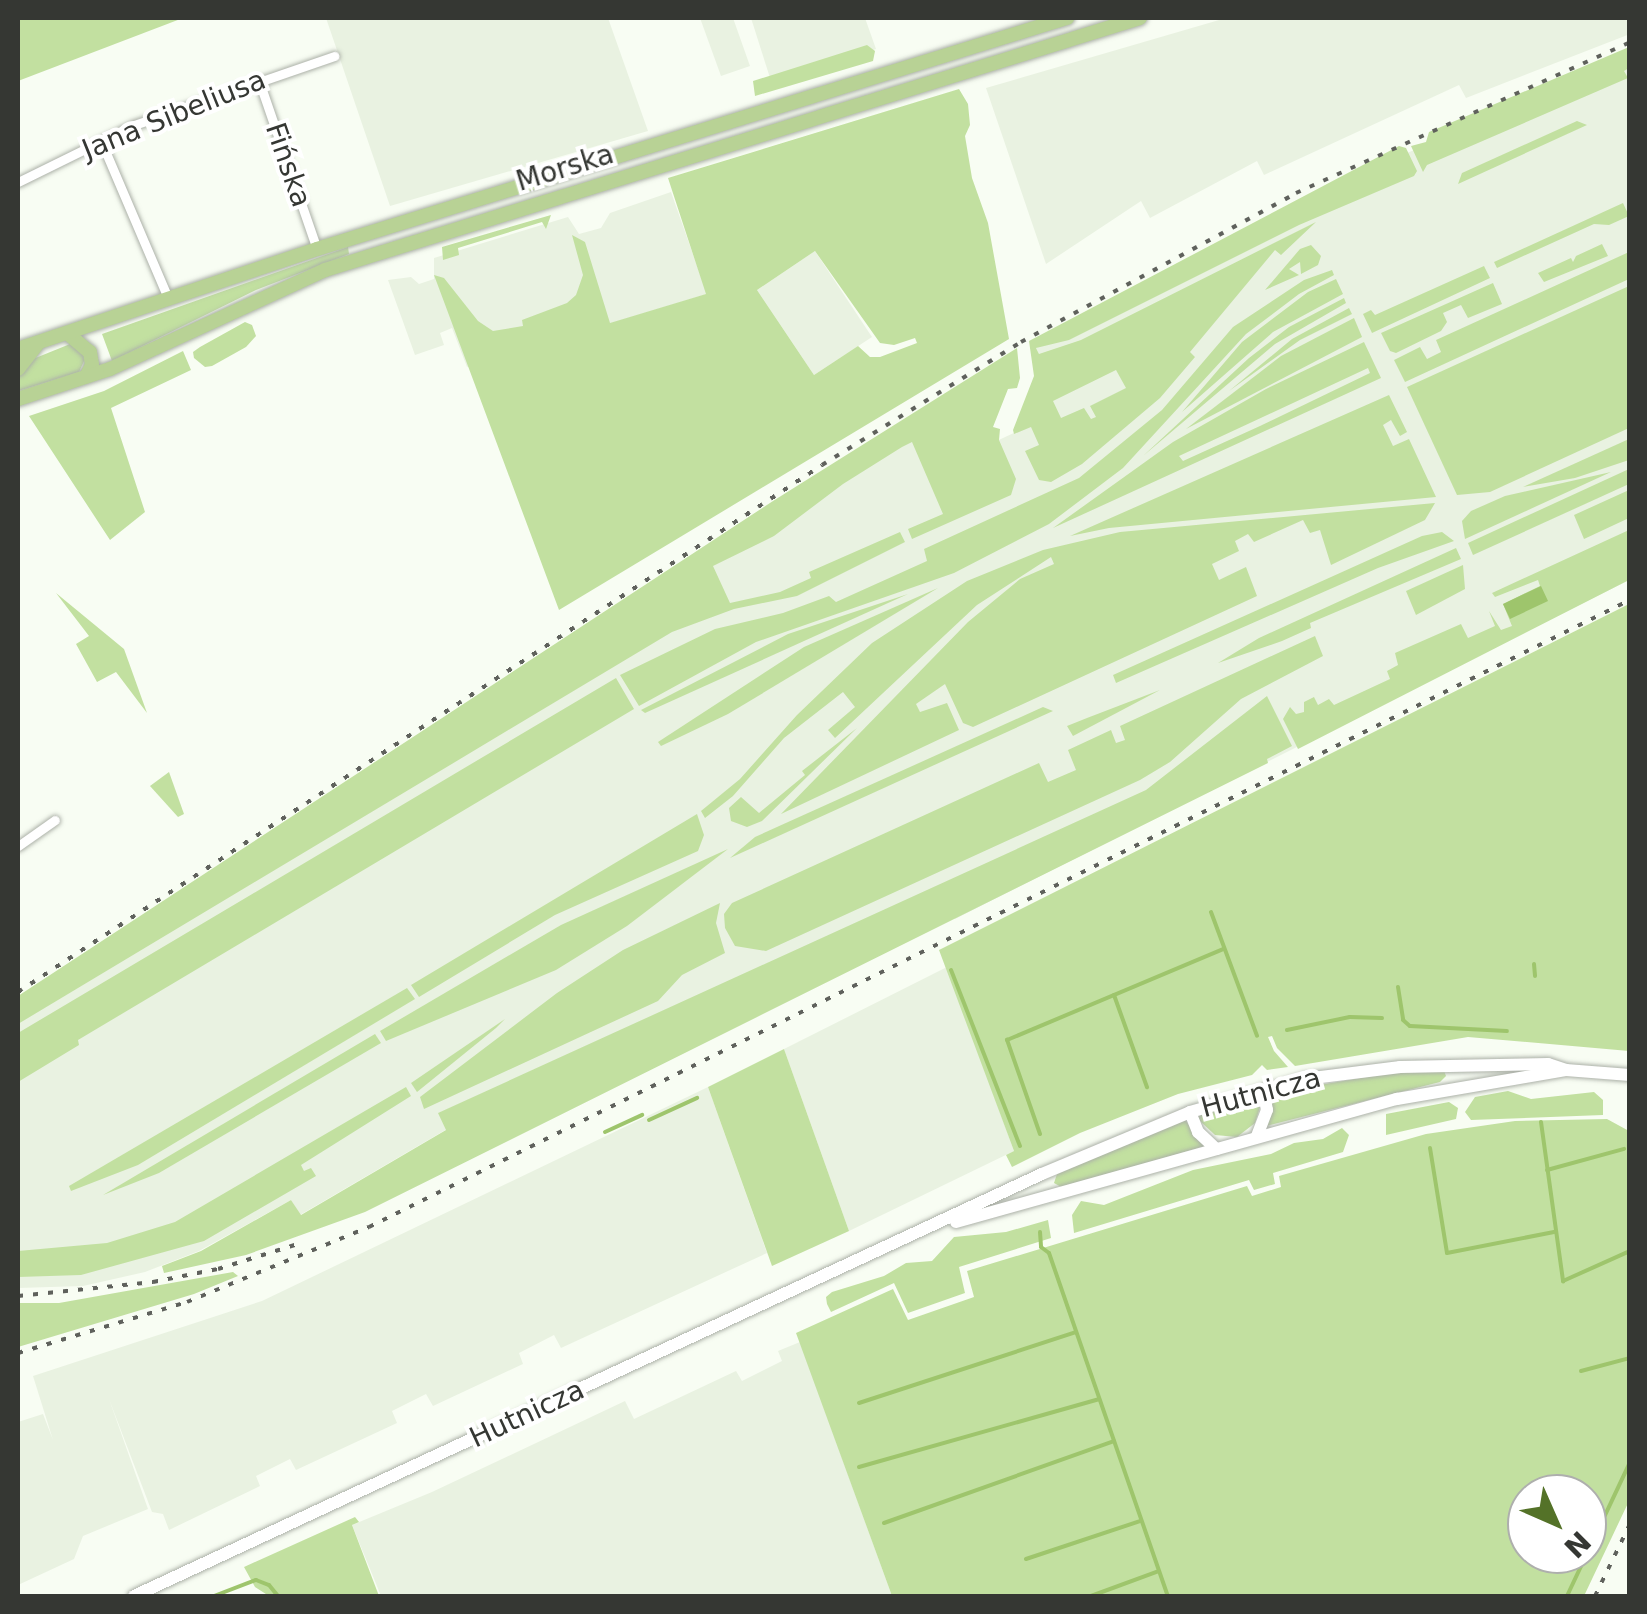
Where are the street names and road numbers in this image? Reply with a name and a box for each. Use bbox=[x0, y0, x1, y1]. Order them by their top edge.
street label: Jana Sibeliusa bbox=[77, 63, 271, 167]
street label: Fińska bbox=[258, 118, 318, 212]
street label: Morska bbox=[512, 137, 618, 199]
street label: Hutnicza bbox=[1197, 1061, 1325, 1125]
street label: Hutnicza bbox=[464, 1373, 590, 1455]

